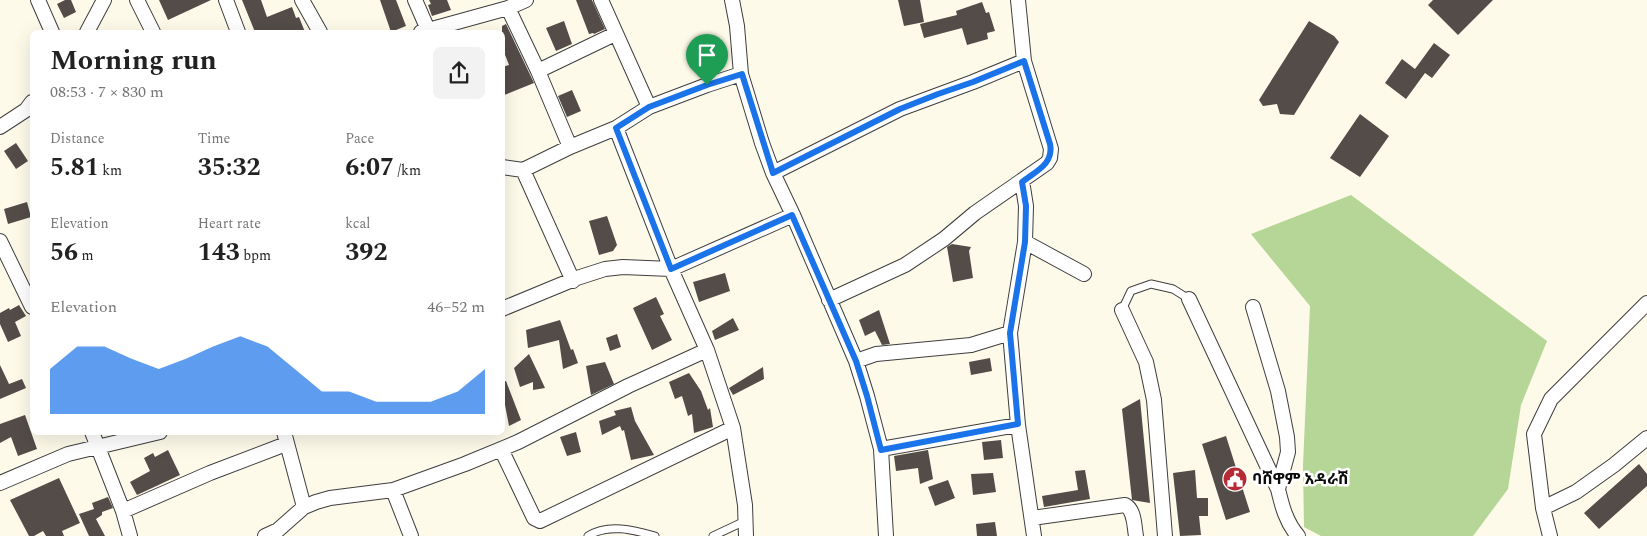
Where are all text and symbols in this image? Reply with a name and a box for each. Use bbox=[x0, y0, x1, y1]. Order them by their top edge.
pin bbox=[686, 34, 728, 85]
text: Morning run bbox=[50, 39, 217, 82]
icon: arrive bbox=[693, 41, 721, 69]
button: share bbox=[433, 47, 485, 99]
text: 08:53 · 7 × 830 m bbox=[50, 80, 164, 104]
text: Distance bbox=[50, 128, 105, 149]
text: Time bbox=[198, 128, 230, 149]
text: Pace bbox=[345, 128, 374, 149]
text: 5.81 bbox=[50, 149, 99, 187]
text: 35:32 bbox=[198, 149, 260, 187]
text: 6:07 bbox=[345, 149, 394, 187]
text: km bbox=[99, 160, 122, 181]
text: /km bbox=[394, 160, 421, 181]
text: Elevation bbox=[50, 213, 109, 234]
text: Heart rate bbox=[198, 213, 261, 234]
text: kcal bbox=[345, 213, 370, 234]
text: 56 bbox=[50, 234, 78, 272]
text: 143 bbox=[198, 234, 240, 272]
text: 392 bbox=[345, 234, 387, 272]
text: m bbox=[78, 245, 94, 266]
text: bpm bbox=[240, 245, 271, 266]
text: Elevation bbox=[50, 295, 117, 319]
text: 46–52 m bbox=[427, 295, 485, 319]
public building icon: ባሸዋም አዳራሽ bbox=[1222, 466, 1248, 492]
place label: ባሸዋም አዳራሽ bbox=[1252, 467, 1349, 491]

